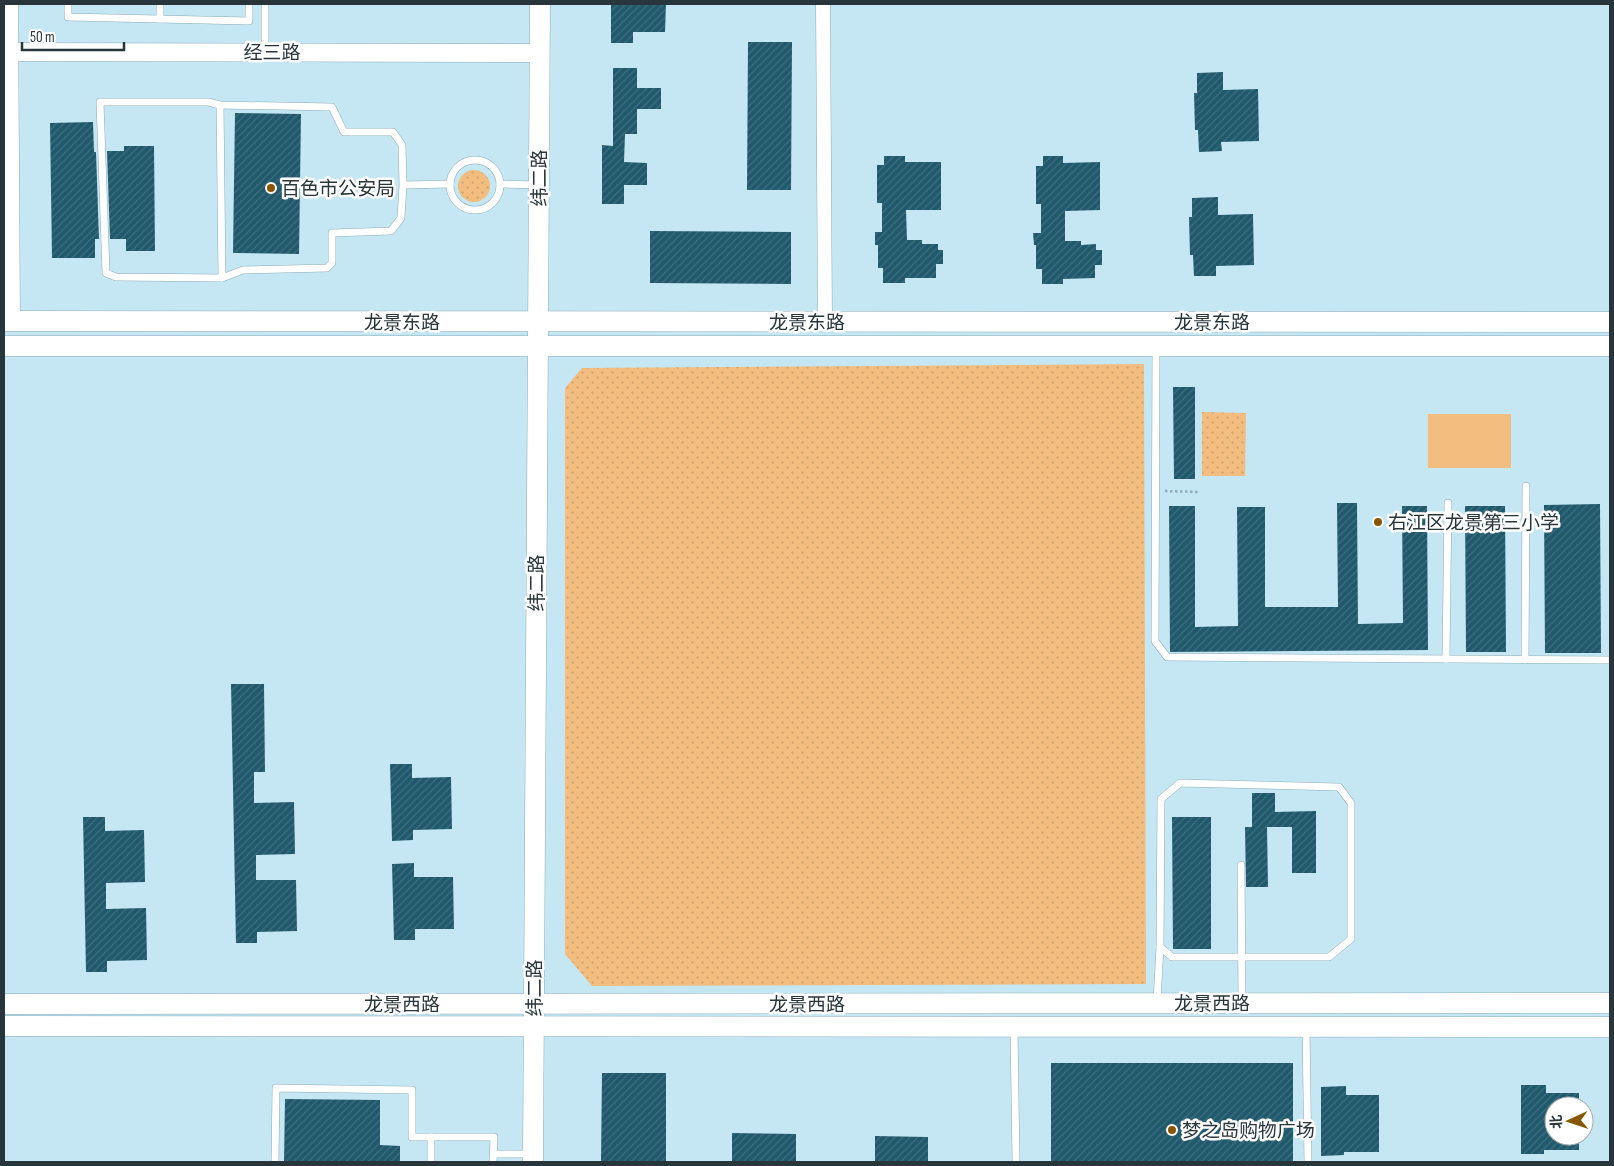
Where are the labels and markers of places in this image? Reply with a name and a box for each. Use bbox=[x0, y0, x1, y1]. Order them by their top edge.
place label: 百色市公安局 bbox=[281, 178, 395, 201]
marker: 百色市公安局 bbox=[265, 182, 277, 194]
place label: 右江区龙景第三小学 bbox=[1388, 512, 1559, 535]
marker: 右江区龙景第三小学 bbox=[1372, 516, 1384, 528]
place label: 梦之岛购物广场 bbox=[1182, 1120, 1315, 1143]
marker: 梦之岛购物广场 bbox=[1166, 1124, 1178, 1136]

